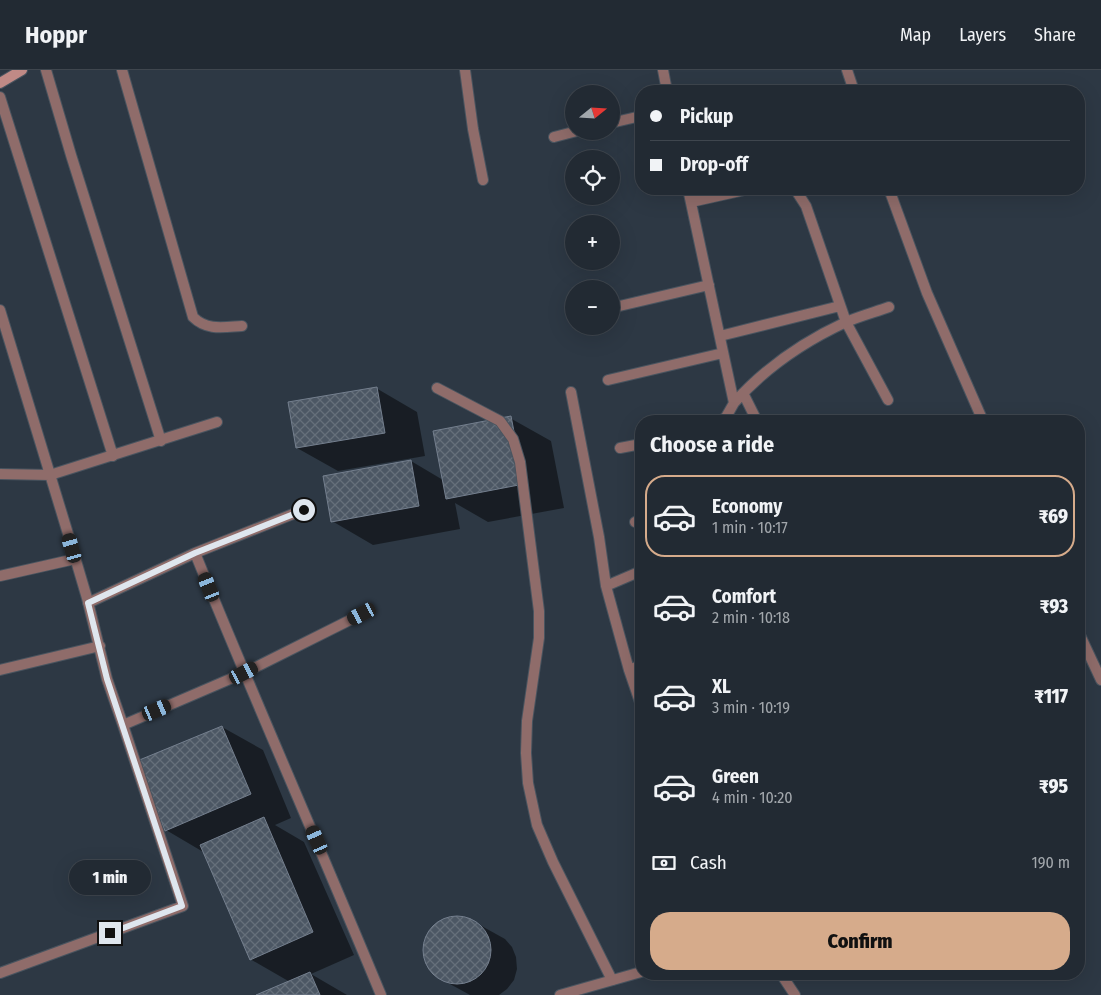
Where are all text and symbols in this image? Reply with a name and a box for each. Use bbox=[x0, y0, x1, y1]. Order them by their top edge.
text: Hoppr bbox=[25, 21, 87, 49]
text: Map bbox=[900, 24, 931, 46]
text: Layers bbox=[959, 24, 1006, 46]
text: Share bbox=[1034, 24, 1076, 46]
north arrow bbox=[565, 85, 620, 140]
map controls bbox=[565, 85, 620, 335]
text: Pickup bbox=[680, 105, 733, 128]
button: locate bbox=[565, 150, 620, 205]
text: Drop-off bbox=[680, 153, 748, 176]
button: + bbox=[565, 215, 620, 270]
button: − bbox=[565, 280, 620, 335]
text: Choose a ride bbox=[650, 431, 774, 458]
icon: car bbox=[652, 494, 697, 539]
text: Economy bbox=[712, 495, 782, 518]
route start bbox=[293, 499, 315, 521]
text: ₹69 bbox=[1039, 505, 1068, 528]
text: 1 min · 10:17 bbox=[712, 518, 788, 537]
car bbox=[60, 532, 83, 564]
car bbox=[196, 570, 221, 604]
icon: car bbox=[652, 584, 697, 629]
text: Comfort bbox=[712, 585, 776, 608]
text: ₹93 bbox=[1040, 595, 1068, 618]
car bbox=[345, 601, 378, 627]
text: 2 min · 10:18 bbox=[712, 608, 790, 627]
car bbox=[227, 660, 260, 686]
icon: car bbox=[652, 674, 697, 719]
text: XL bbox=[712, 675, 731, 698]
text: ₹117 bbox=[1034, 685, 1068, 708]
car bbox=[140, 697, 173, 723]
text: 3 min · 10:19 bbox=[712, 698, 790, 717]
icon: car bbox=[652, 764, 697, 809]
text: Green bbox=[712, 765, 759, 788]
text: ₹95 bbox=[1039, 775, 1068, 798]
text: 4 min · 10:20 bbox=[712, 788, 793, 807]
car bbox=[304, 823, 329, 857]
icon: cash bbox=[650, 849, 678, 877]
text: Cash bbox=[690, 851, 727, 874]
text: 190 m bbox=[1032, 853, 1070, 872]
callout: 1 min bbox=[69, 860, 151, 896]
text: 1 min bbox=[93, 868, 127, 887]
button: Confirm bbox=[650, 912, 1070, 970]
route end bbox=[99, 922, 121, 944]

